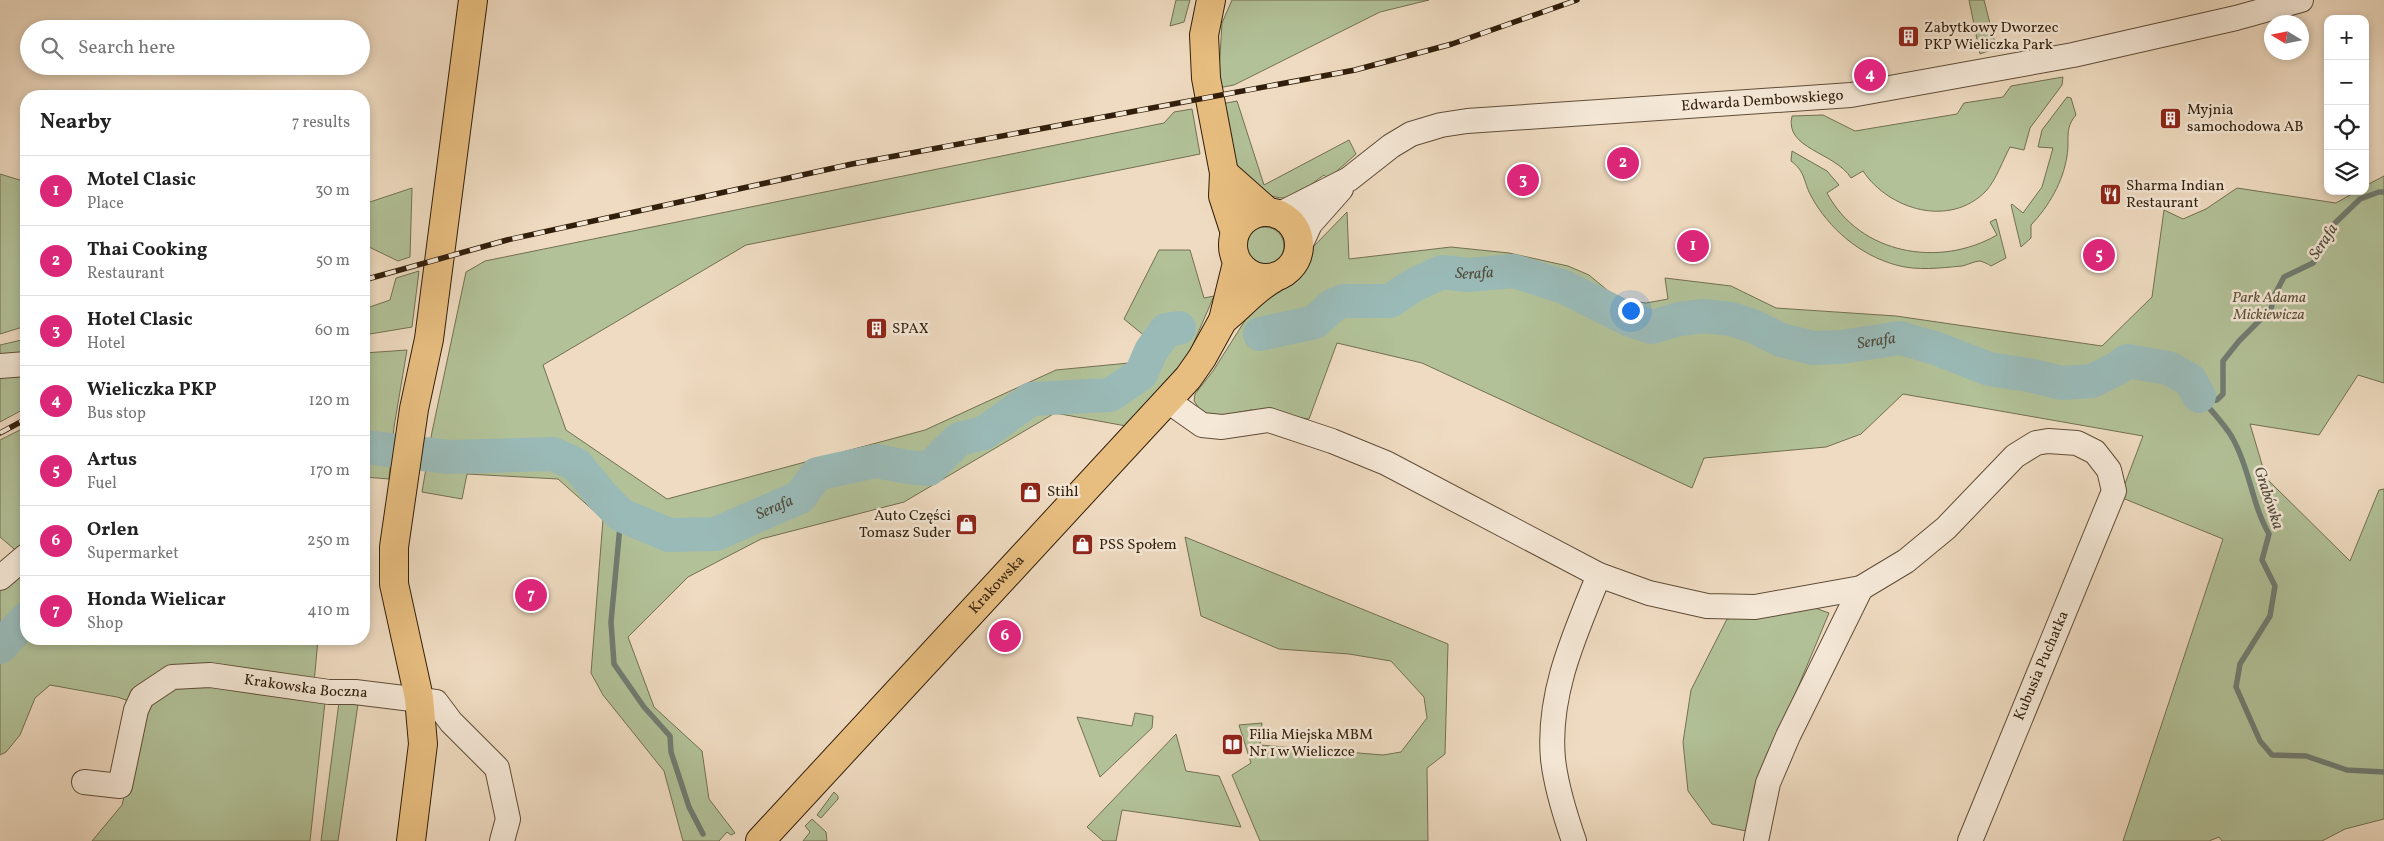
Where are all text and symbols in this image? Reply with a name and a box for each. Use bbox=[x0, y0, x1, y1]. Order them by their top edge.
north arrow bbox=[2264, 15, 2309, 60]
map controls bbox=[2324, 15, 2369, 195]
button: + bbox=[2324, 15, 2369, 60]
place label: Zabytkowy Dworzec PKP Wieliczka Park bbox=[1924, 18, 2059, 56]
search box bbox=[20, 20, 370, 75]
building icon: Zabytkowy Dworzec PKP Wieliczka Park bbox=[1896, 25, 1920, 49]
icon: search bbox=[38, 34, 66, 62]
text: Search here bbox=[78, 35, 175, 61]
pin: 4 bbox=[1854, 56, 1886, 94]
button: − bbox=[2324, 60, 2369, 105]
street label: Edwarda Dembowskiego bbox=[1680, 85, 1844, 117]
place label: Myjnia samochodowa AB bbox=[2187, 100, 2304, 138]
button: locate bbox=[2324, 105, 2369, 150]
building icon: Myjnia samochodowa AB bbox=[2159, 107, 2183, 131]
text: Nearby bbox=[40, 108, 111, 137]
text: 7 results bbox=[292, 112, 350, 134]
pin: 2 bbox=[1607, 144, 1639, 182]
button: layers bbox=[2324, 150, 2369, 195]
pin: 3 bbox=[1507, 161, 1539, 199]
text: Motel Clasic bbox=[87, 167, 196, 193]
place label: Sharma Indian Restaurant bbox=[2126, 176, 2224, 214]
text: 1 bbox=[53, 180, 59, 202]
text: 30 m bbox=[315, 180, 350, 202]
restaurant icon: Sharma Indian Restaurant bbox=[2098, 183, 2122, 207]
text: Place bbox=[87, 193, 124, 215]
water label: Serafa bbox=[2304, 219, 2344, 264]
pin: 1 bbox=[1677, 227, 1709, 265]
pin: 5 bbox=[2083, 236, 2115, 274]
text: Thai Cooking bbox=[87, 237, 207, 263]
text: 2 bbox=[52, 250, 60, 272]
text: 50 m bbox=[316, 250, 350, 272]
water label: Serafa bbox=[1454, 262, 1495, 286]
text: Restaurant bbox=[87, 263, 165, 285]
park label: Park Adama Mickiewicza bbox=[2232, 288, 2306, 326]
your location bbox=[1618, 298, 1644, 324]
text: Hotel Clasic bbox=[87, 307, 193, 333]
building icon: SPAX bbox=[864, 317, 888, 341]
place label: SPAX bbox=[892, 319, 929, 340]
text: 3 bbox=[52, 320, 60, 342]
text: 60 m bbox=[315, 320, 350, 342]
water label: Serafa bbox=[1856, 328, 1898, 355]
text: Hotel bbox=[87, 333, 125, 355]
text: Wieliczka PKP bbox=[87, 377, 217, 403]
text: 4 bbox=[51, 390, 61, 412]
text: 120 m bbox=[308, 390, 350, 412]
text: Bus stop bbox=[87, 403, 146, 425]
text: Artus bbox=[87, 447, 137, 473]
text: 5 bbox=[52, 460, 60, 482]
text: 170 m bbox=[310, 460, 350, 482]
water label: Grabówka bbox=[2248, 464, 2289, 533]
text: Fuel bbox=[87, 473, 117, 495]
shop icon: Stihl bbox=[1019, 480, 1043, 504]
place label: Stihl bbox=[1047, 482, 1079, 503]
water label: Serafa bbox=[753, 490, 797, 526]
place label: Auto Części Tomasz Suder bbox=[859, 506, 951, 544]
shop icon: Auto Części Tomasz Suder bbox=[955, 513, 979, 537]
text: Orlen bbox=[87, 517, 139, 543]
text: 6 bbox=[52, 530, 60, 552]
text: 250 m bbox=[307, 530, 350, 552]
shop icon: PSS Społem bbox=[1071, 533, 1095, 557]
place label: PSS Społem bbox=[1099, 535, 1177, 556]
text: Supermarket bbox=[87, 543, 179, 565]
street label: Krakowska bbox=[964, 551, 1030, 619]
pin: 7 bbox=[515, 576, 547, 614]
text: Honda Wielicar bbox=[87, 587, 226, 613]
text: 7 bbox=[52, 600, 60, 622]
text: 410 m bbox=[307, 600, 350, 622]
street label: Kubusia Puchatka bbox=[2009, 608, 2075, 724]
text: Shop bbox=[87, 613, 123, 635]
pin: 6 bbox=[989, 617, 1021, 655]
street label: Krakowska Boczna bbox=[243, 669, 369, 704]
place label: Filia Miejska MBM Nr 1 w Wieliczce bbox=[1249, 725, 1373, 763]
library icon: Filia Miejska MBM Nr 1 w Wieliczce bbox=[1221, 732, 1245, 756]

